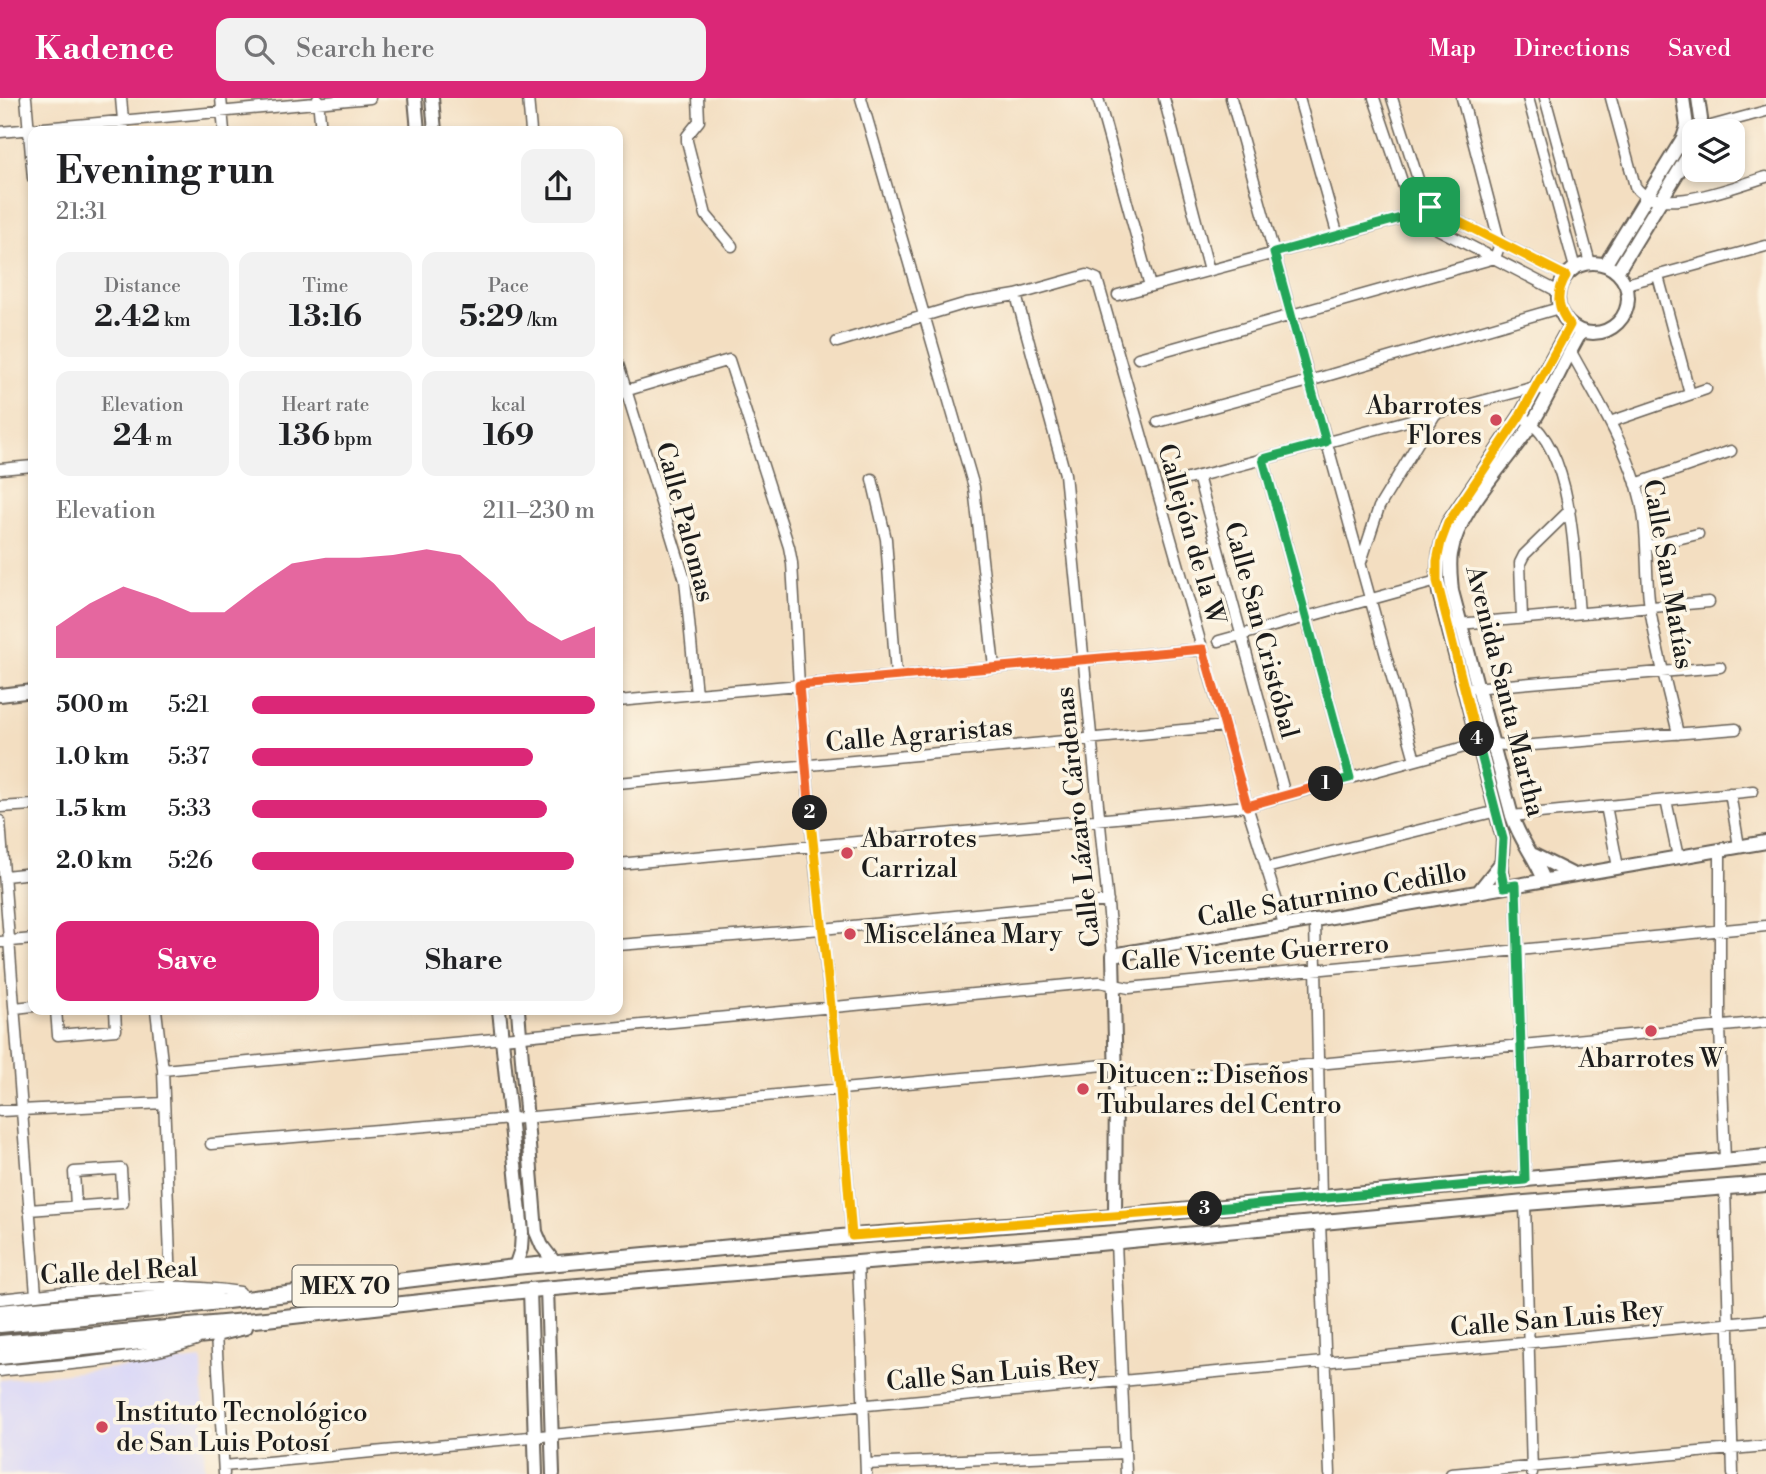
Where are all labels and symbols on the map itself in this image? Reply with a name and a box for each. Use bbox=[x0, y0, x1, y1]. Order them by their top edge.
pin bbox=[1400, 177, 1460, 237]
place label: Abarrotes Flores bbox=[1365, 390, 1482, 452]
marker: Abarrotes Flores bbox=[1488, 412, 1504, 428]
street label: Calle Palomas bbox=[648, 439, 722, 606]
street label: Callejón de la W bbox=[1150, 440, 1233, 630]
street label: Calle San Matías bbox=[1636, 477, 1700, 672]
street label: Calle San Cristóbal bbox=[1217, 519, 1305, 742]
street label: Avenida Santa Martha bbox=[1458, 561, 1552, 821]
street label: Calle Lázaro Cárdenas bbox=[1048, 685, 1108, 949]
street label: Calle Agraristas bbox=[824, 711, 1014, 759]
pin: 4 bbox=[1460, 722, 1494, 756]
pin: 1 bbox=[1308, 766, 1344, 802]
pin: 2 bbox=[792, 796, 828, 830]
place label: Abarrotes Carrizal bbox=[860, 823, 977, 885]
marker: Abarrotes Carrizal bbox=[839, 845, 855, 861]
street label: Calle Saturnino Cedillo bbox=[1195, 856, 1469, 934]
place label: Miscelánea Mary bbox=[864, 919, 1063, 951]
marker: Miscelánea Mary bbox=[842, 926, 858, 942]
street label: Calle Vicente Guerrero bbox=[1120, 928, 1390, 978]
marker: Abarrotes W bbox=[1643, 1023, 1659, 1039]
place label: Abarrotes W bbox=[1578, 1043, 1725, 1075]
place label: Ditucen :: Diseños Tubulares del Centro bbox=[1097, 1059, 1342, 1121]
marker: Ditucen :: Diseños Tubulares del Centro bbox=[1075, 1081, 1091, 1097]
pin: 3 bbox=[1188, 1192, 1222, 1226]
street label: Calle del Real bbox=[40, 1252, 199, 1292]
road number: MEX 70 bbox=[292, 1266, 398, 1306]
street label: Calle San Luis Rey bbox=[1449, 1294, 1666, 1344]
street label: Calle San Luis Rey bbox=[885, 1348, 1102, 1398]
place label: Instituto Tecnológico de San Luis Potosí bbox=[116, 1397, 368, 1459]
marker: Instituto Tecnológico de San Luis Potosí bbox=[94, 1419, 110, 1435]

